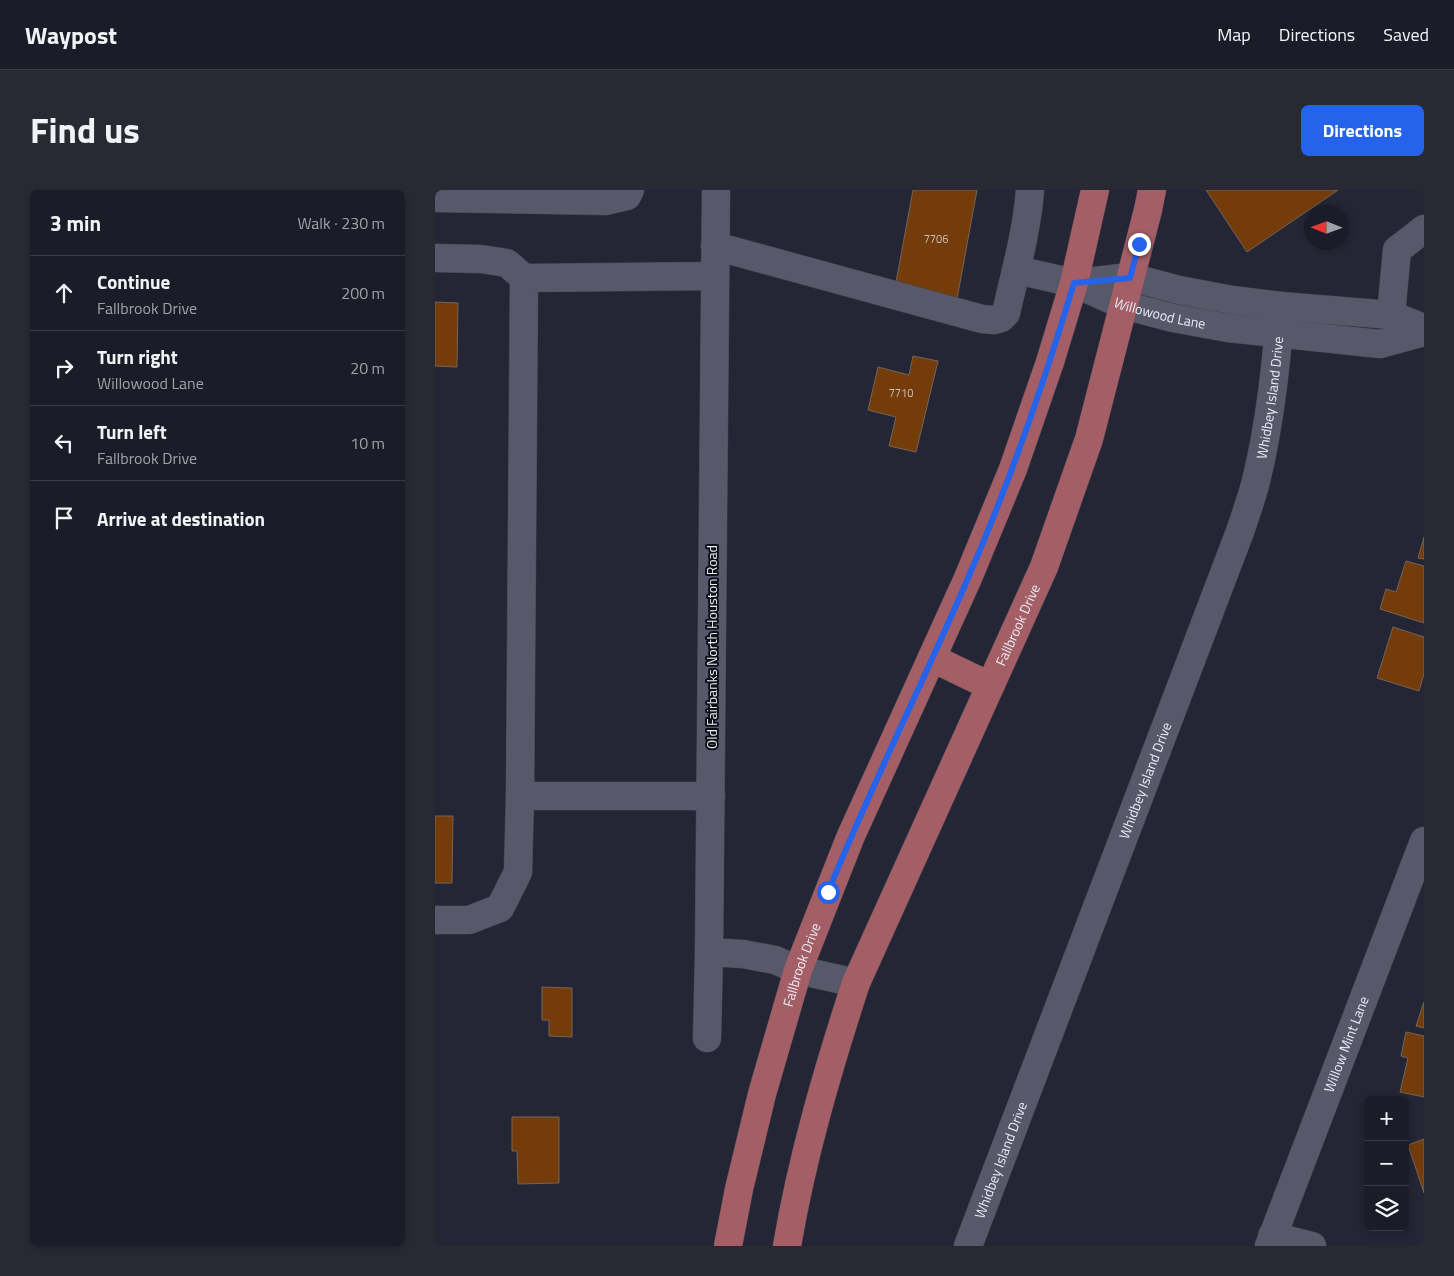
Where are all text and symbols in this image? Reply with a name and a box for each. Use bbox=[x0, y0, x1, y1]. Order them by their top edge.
text: Waypost bbox=[25, 17, 117, 53]
text: Map bbox=[1217, 21, 1251, 48]
text: Directions bbox=[1279, 21, 1355, 48]
text: Saved bbox=[1383, 21, 1429, 48]
text: Find us bbox=[30, 103, 140, 157]
button: Directions bbox=[1301, 105, 1424, 156]
north arrow bbox=[1304, 205, 1349, 250]
text: 3 min bbox=[50, 207, 101, 239]
text: Walk · 230 m bbox=[297, 211, 385, 235]
house number: 7706 bbox=[924, 231, 948, 247]
route end bbox=[1128, 233, 1151, 256]
text: Continue bbox=[97, 267, 170, 296]
icon: ahead bbox=[50, 279, 78, 307]
text: 200 m bbox=[341, 281, 385, 305]
street label: Willowood Lane bbox=[1111, 291, 1207, 334]
text: Fallbrook Drive bbox=[97, 296, 197, 320]
street label: Whidbey Island Drive bbox=[1250, 336, 1288, 461]
text: Turn right bbox=[97, 342, 178, 371]
icon: right bbox=[50, 354, 78, 382]
text: 20 m bbox=[350, 356, 385, 380]
text: Willowood Lane bbox=[97, 371, 204, 395]
house number: 7710 bbox=[889, 385, 913, 401]
text: Turn left bbox=[97, 417, 167, 446]
icon: left bbox=[50, 429, 78, 457]
text: 10 m bbox=[350, 431, 385, 455]
text: Fallbrook Drive bbox=[97, 446, 197, 470]
icon: arrive bbox=[50, 504, 78, 532]
text: Arrive at destination bbox=[97, 504, 265, 533]
street label: Old Fairbanks North Houston Road bbox=[701, 545, 722, 749]
street label: Fallbrook Drive bbox=[990, 580, 1045, 669]
street label: Whidbey Island Drive bbox=[1113, 719, 1177, 842]
route start bbox=[817, 881, 840, 904]
street label: Fallbrook Drive bbox=[777, 919, 826, 1009]
street label: Willow Mint Lane bbox=[1318, 993, 1374, 1095]
map controls bbox=[1364, 1096, 1409, 1231]
button: + bbox=[1364, 1096, 1409, 1141]
street label: Whidbey Island Drive bbox=[968, 1098, 1032, 1221]
button: − bbox=[1364, 1141, 1409, 1186]
button: layers bbox=[1364, 1186, 1409, 1231]

